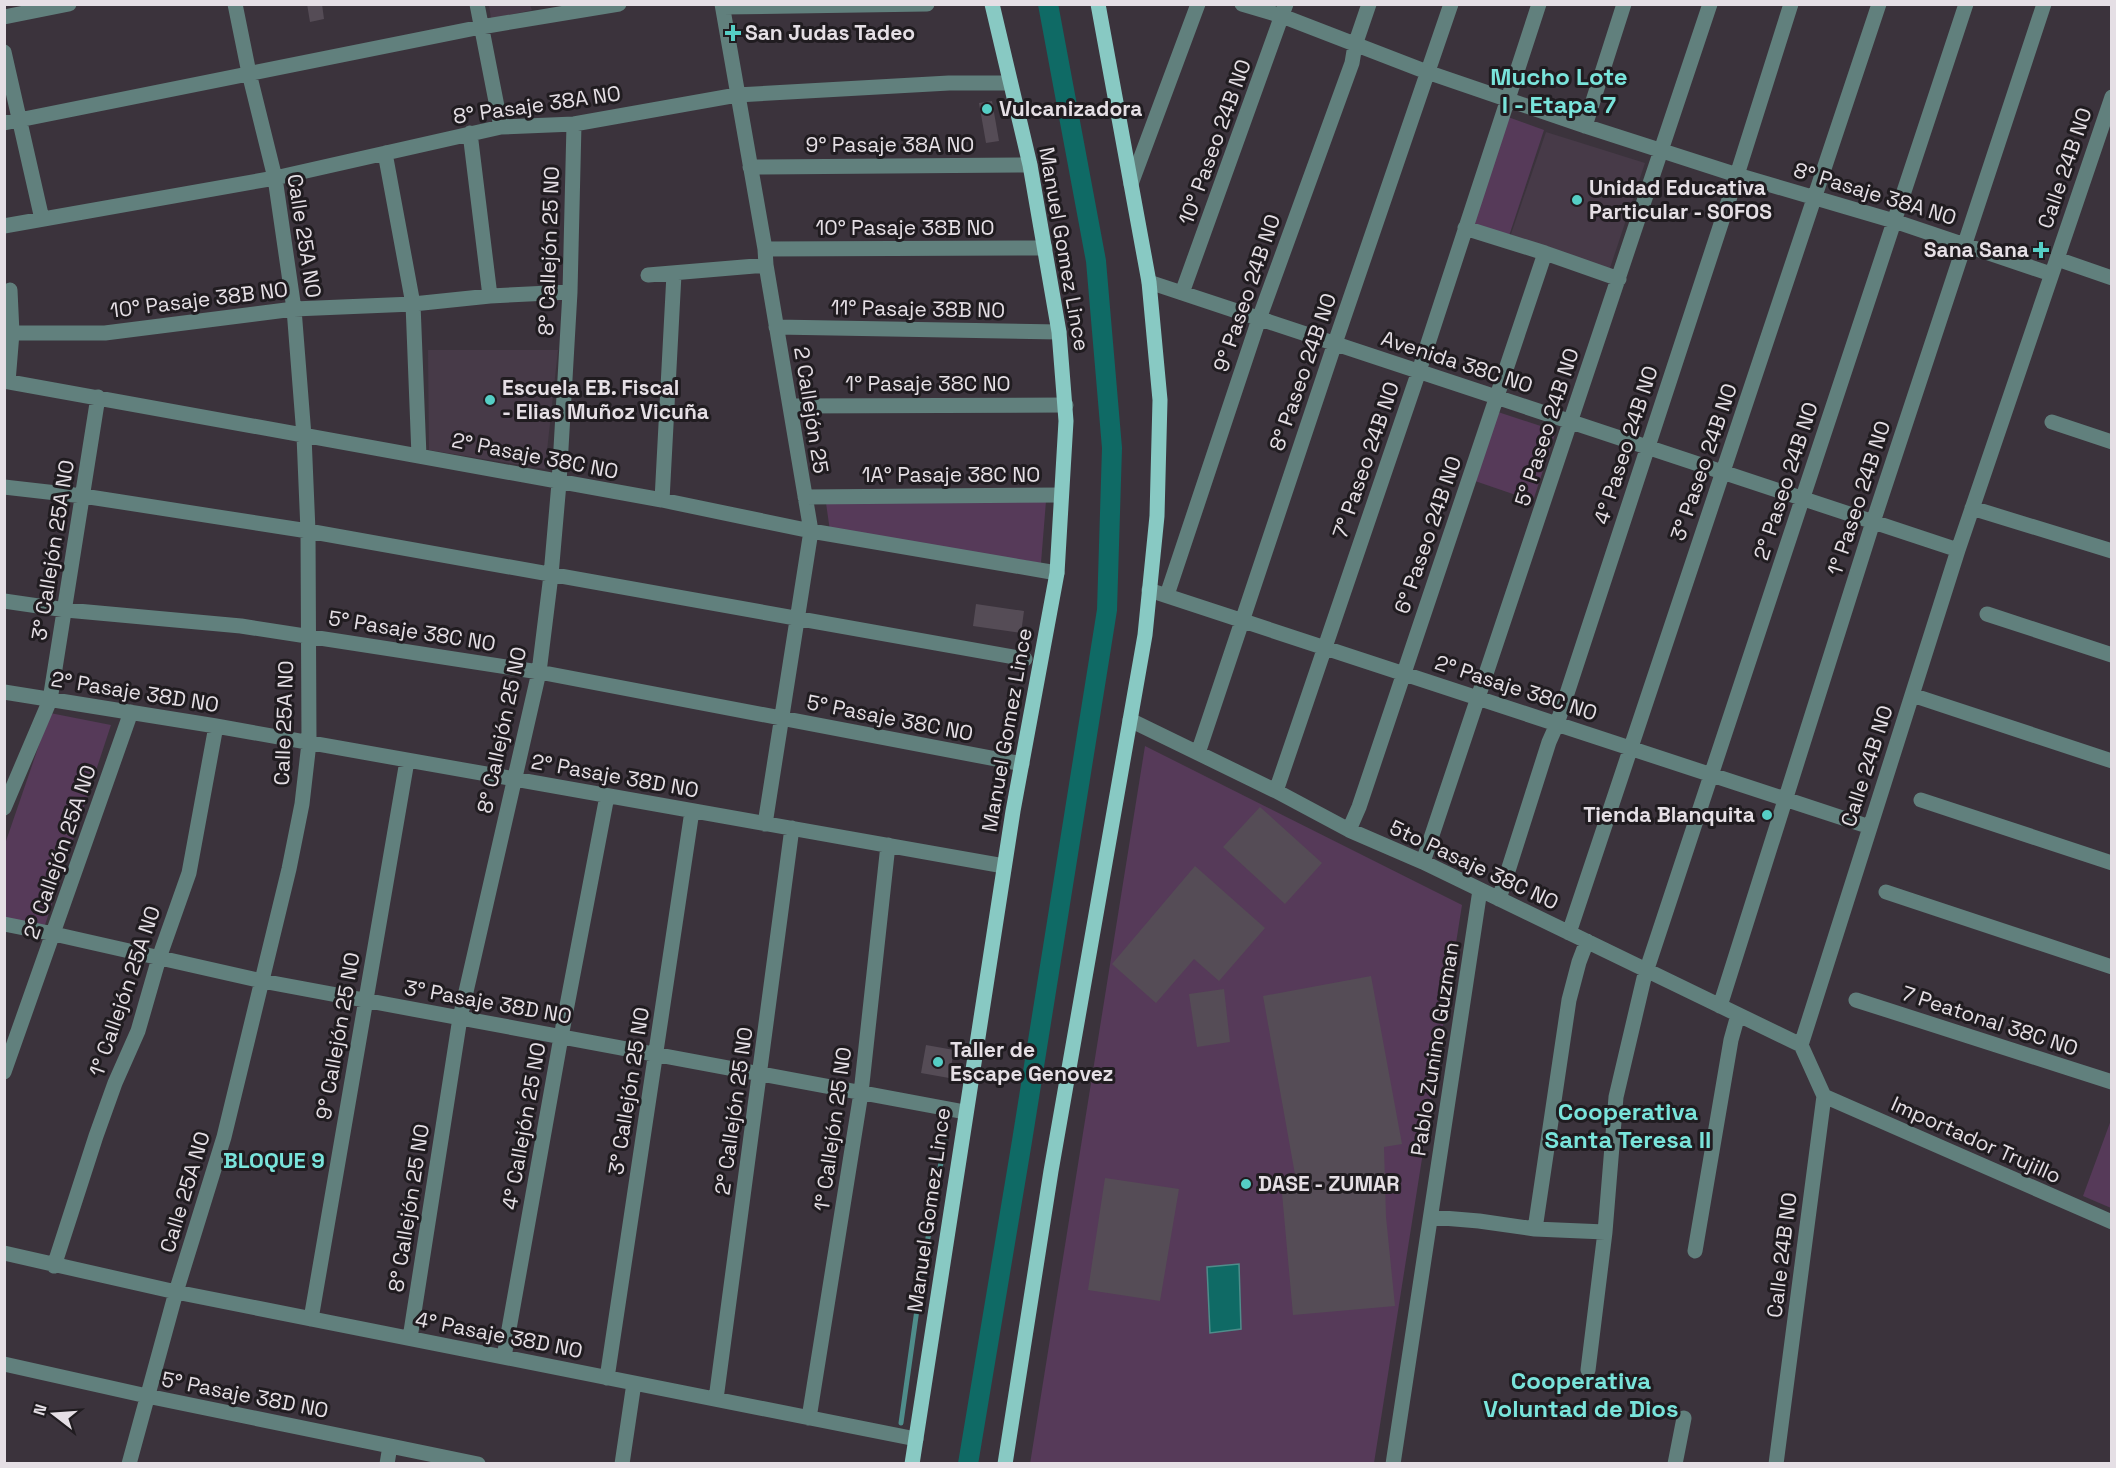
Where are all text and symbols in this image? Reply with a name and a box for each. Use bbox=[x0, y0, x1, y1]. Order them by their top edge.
place label: San Judas Tadeo bbox=[745, 19, 915, 46]
marker: San Judas Tadeo bbox=[726, 26, 740, 40]
street label: 10° Paseo 24B NO bbox=[1172, 55, 1257, 228]
district label: Mucho Lote I - Etapa 7 bbox=[1490, 61, 1628, 120]
street label: 8° Pasaje 38A NO bbox=[451, 79, 623, 130]
place label: Vulcanizadora bbox=[999, 95, 1142, 122]
marker: Vulcanizadora bbox=[980, 102, 994, 116]
street label: Calle 24B NO bbox=[2031, 104, 2098, 232]
street label: 9° Pasaje 38A NO bbox=[806, 131, 974, 158]
street label: Manuel Gomez Lince bbox=[1033, 145, 1096, 353]
street label: 8° Pasaje 38A NO bbox=[1790, 156, 1960, 231]
street label: 8° Callejón 25 NO bbox=[532, 166, 565, 336]
street label: Calle 25A NO bbox=[281, 172, 328, 300]
place label: Unidad Educativa Particular - SOFOS bbox=[1589, 174, 1772, 225]
marker: Unidad Educativa Particular - SOFOS bbox=[1570, 193, 1584, 207]
street label: 9° Paseo 24B NO bbox=[1207, 210, 1286, 375]
street label: 10° Pasaje 38B NO bbox=[815, 214, 995, 241]
place label: Sana Sana bbox=[1924, 236, 2029, 263]
marker: Sana Sana bbox=[2034, 243, 2048, 257]
street label: 10° Pasaje 38B NO bbox=[108, 275, 289, 324]
street label: 8° Paseo 24B NO bbox=[1263, 289, 1342, 454]
street label: 11° Pasaje 38B NO bbox=[831, 293, 1005, 324]
street label: Avenida 38C NO bbox=[1378, 324, 1536, 399]
street label: 5° Paseo 24B NO bbox=[1508, 344, 1585, 509]
street label: 2 Callejón 25 bbox=[788, 345, 835, 475]
street label: 4° Paseo 24B NO bbox=[1587, 362, 1664, 528]
street label: 1° Pasaje 38C NO bbox=[845, 370, 1011, 397]
place label: Escuela EB. Fiscal - Elias Muñoz Vicuña bbox=[502, 374, 709, 425]
street label: 7° Paseo 24B NO bbox=[1326, 378, 1405, 542]
street label: 3° Paseo 24B NO bbox=[1664, 380, 1743, 544]
marker: Escuela EB. Fiscal - Elias Muñoz Vicuña bbox=[483, 393, 497, 407]
street label: 2° Paseo 24B NO bbox=[1747, 398, 1824, 563]
street label: 1° Paseo 24B NO bbox=[1821, 417, 1896, 579]
street label: 2° Pasaje 38C NO bbox=[449, 426, 621, 485]
street label: 6° Paseo 24B NO bbox=[1388, 452, 1467, 617]
street label: 3° Callejón 25A NO bbox=[25, 458, 80, 642]
street label: 1A° Pasaje 38C NO bbox=[862, 461, 1040, 488]
street label: 5° Pasaje 38C NO bbox=[326, 604, 498, 657]
street label: Manuel Gomez Lince bbox=[975, 626, 1038, 834]
street label: 8° Callejón 25 NO bbox=[471, 644, 532, 816]
street label: 2° Pasaje 38C NO bbox=[1432, 649, 1601, 726]
street label: Calle 25A NO bbox=[268, 660, 299, 786]
street label: 2° Pasaje 38D NO bbox=[49, 665, 221, 718]
street label: 5° Pasaje 38C NO bbox=[805, 688, 976, 747]
street label: Calle 24B NO bbox=[1834, 702, 1899, 830]
street label: 2° Pasaje 38D NO bbox=[529, 747, 701, 804]
street label: 2° Callejón 25A NO bbox=[17, 761, 102, 942]
place label: Tienda Blanquita bbox=[1583, 801, 1755, 828]
marker: Tienda Blanquita bbox=[1760, 808, 1774, 822]
street label: 5to Pasaje 38C NO bbox=[1385, 814, 1563, 916]
street label: 1° Callejón 25A NO bbox=[83, 902, 166, 1080]
street label: Pablo Zunino Guzman bbox=[1404, 940, 1465, 1158]
street label: 9° Callejón 25 NO bbox=[309, 950, 366, 1122]
street label: 3° Pasaje 38D NO bbox=[402, 973, 574, 1030]
street label: 7 Peatonal 38C NO bbox=[1899, 979, 2082, 1062]
street label: 3° Callejón 25 NO bbox=[602, 1005, 655, 1177]
street label: 2° Callejón 25 NO bbox=[708, 1025, 759, 1197]
place label: Taller de Escape Genovez bbox=[950, 1036, 1113, 1087]
street label: 4° Callejón 25 NO bbox=[495, 1040, 552, 1212]
street label: 1° Callejón 25 NO bbox=[808, 1045, 857, 1213]
marker: Taller de Escape Genovez bbox=[931, 1055, 945, 1069]
street label: Importador Trujillo bbox=[1887, 1090, 2065, 1189]
district label: Cooperativa Santa Teresa II bbox=[1545, 1096, 1711, 1155]
street label: Manuel Gomez Lince bbox=[901, 1106, 956, 1314]
street label: 8° Callejón 25 NO bbox=[382, 1122, 435, 1294]
street label: Calle 25A NO bbox=[153, 1128, 216, 1256]
district label: BLOQUE 9 bbox=[223, 1146, 325, 1174]
place label: DASE - ZUMAR bbox=[1258, 1170, 1400, 1197]
marker: DASE - ZUMAR bbox=[1239, 1177, 1253, 1191]
street label: Calle 24B NO bbox=[1760, 1191, 1803, 1319]
street label: 4° Pasaje 38D NO bbox=[413, 1305, 585, 1364]
street label: 5° Pasaje 38D NO bbox=[159, 1365, 331, 1424]
district label: Cooperativa Voluntad de Dios bbox=[1483, 1365, 1679, 1424]
north arrow bbox=[24, 1384, 84, 1444]
text: N bbox=[29, 1402, 52, 1418]

